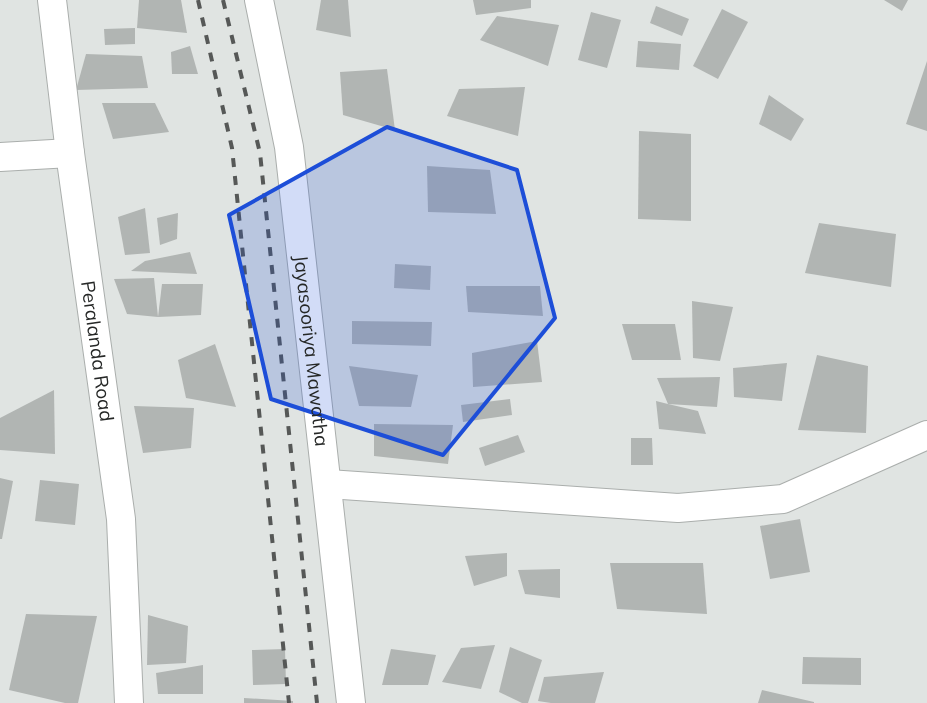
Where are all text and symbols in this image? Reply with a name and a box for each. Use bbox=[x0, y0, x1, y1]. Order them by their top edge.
street label: Jayasooriya Mawatha bbox=[289, 254, 334, 448]
street label: Peralanda Road bbox=[76, 279, 119, 423]

